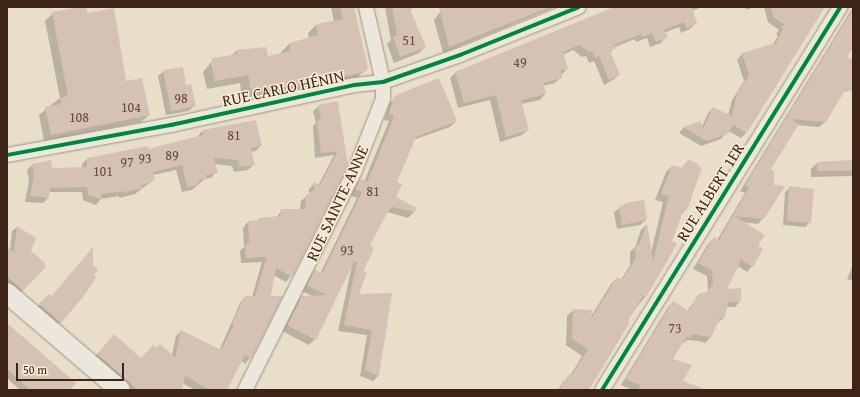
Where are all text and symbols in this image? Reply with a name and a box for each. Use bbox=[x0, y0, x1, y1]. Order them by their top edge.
house number: 51 bbox=[402, 32, 416, 48]
house number: 49 bbox=[513, 54, 527, 70]
street label: RUE CARLO HÉNIN bbox=[220, 66, 346, 110]
house number: 98 bbox=[174, 90, 188, 106]
house number: 104 bbox=[121, 99, 141, 115]
house number: 108 bbox=[69, 109, 89, 125]
house number: 81 bbox=[227, 127, 241, 143]
street label: RUE ALBERT 1ER bbox=[672, 139, 748, 245]
street label: RUE SAINTE-ANNE bbox=[302, 142, 372, 264]
house number: 89 bbox=[165, 147, 179, 163]
house number: 93 bbox=[138, 150, 152, 166]
house number: 97 bbox=[120, 154, 134, 170]
house number: 101 bbox=[93, 163, 113, 179]
house number: 81 bbox=[366, 183, 380, 199]
house number: 93 bbox=[340, 242, 354, 258]
house number: 73 bbox=[668, 320, 682, 336]
scale bar bbox=[18, 355, 126, 381]
text: 50 m bbox=[23, 361, 47, 378]

